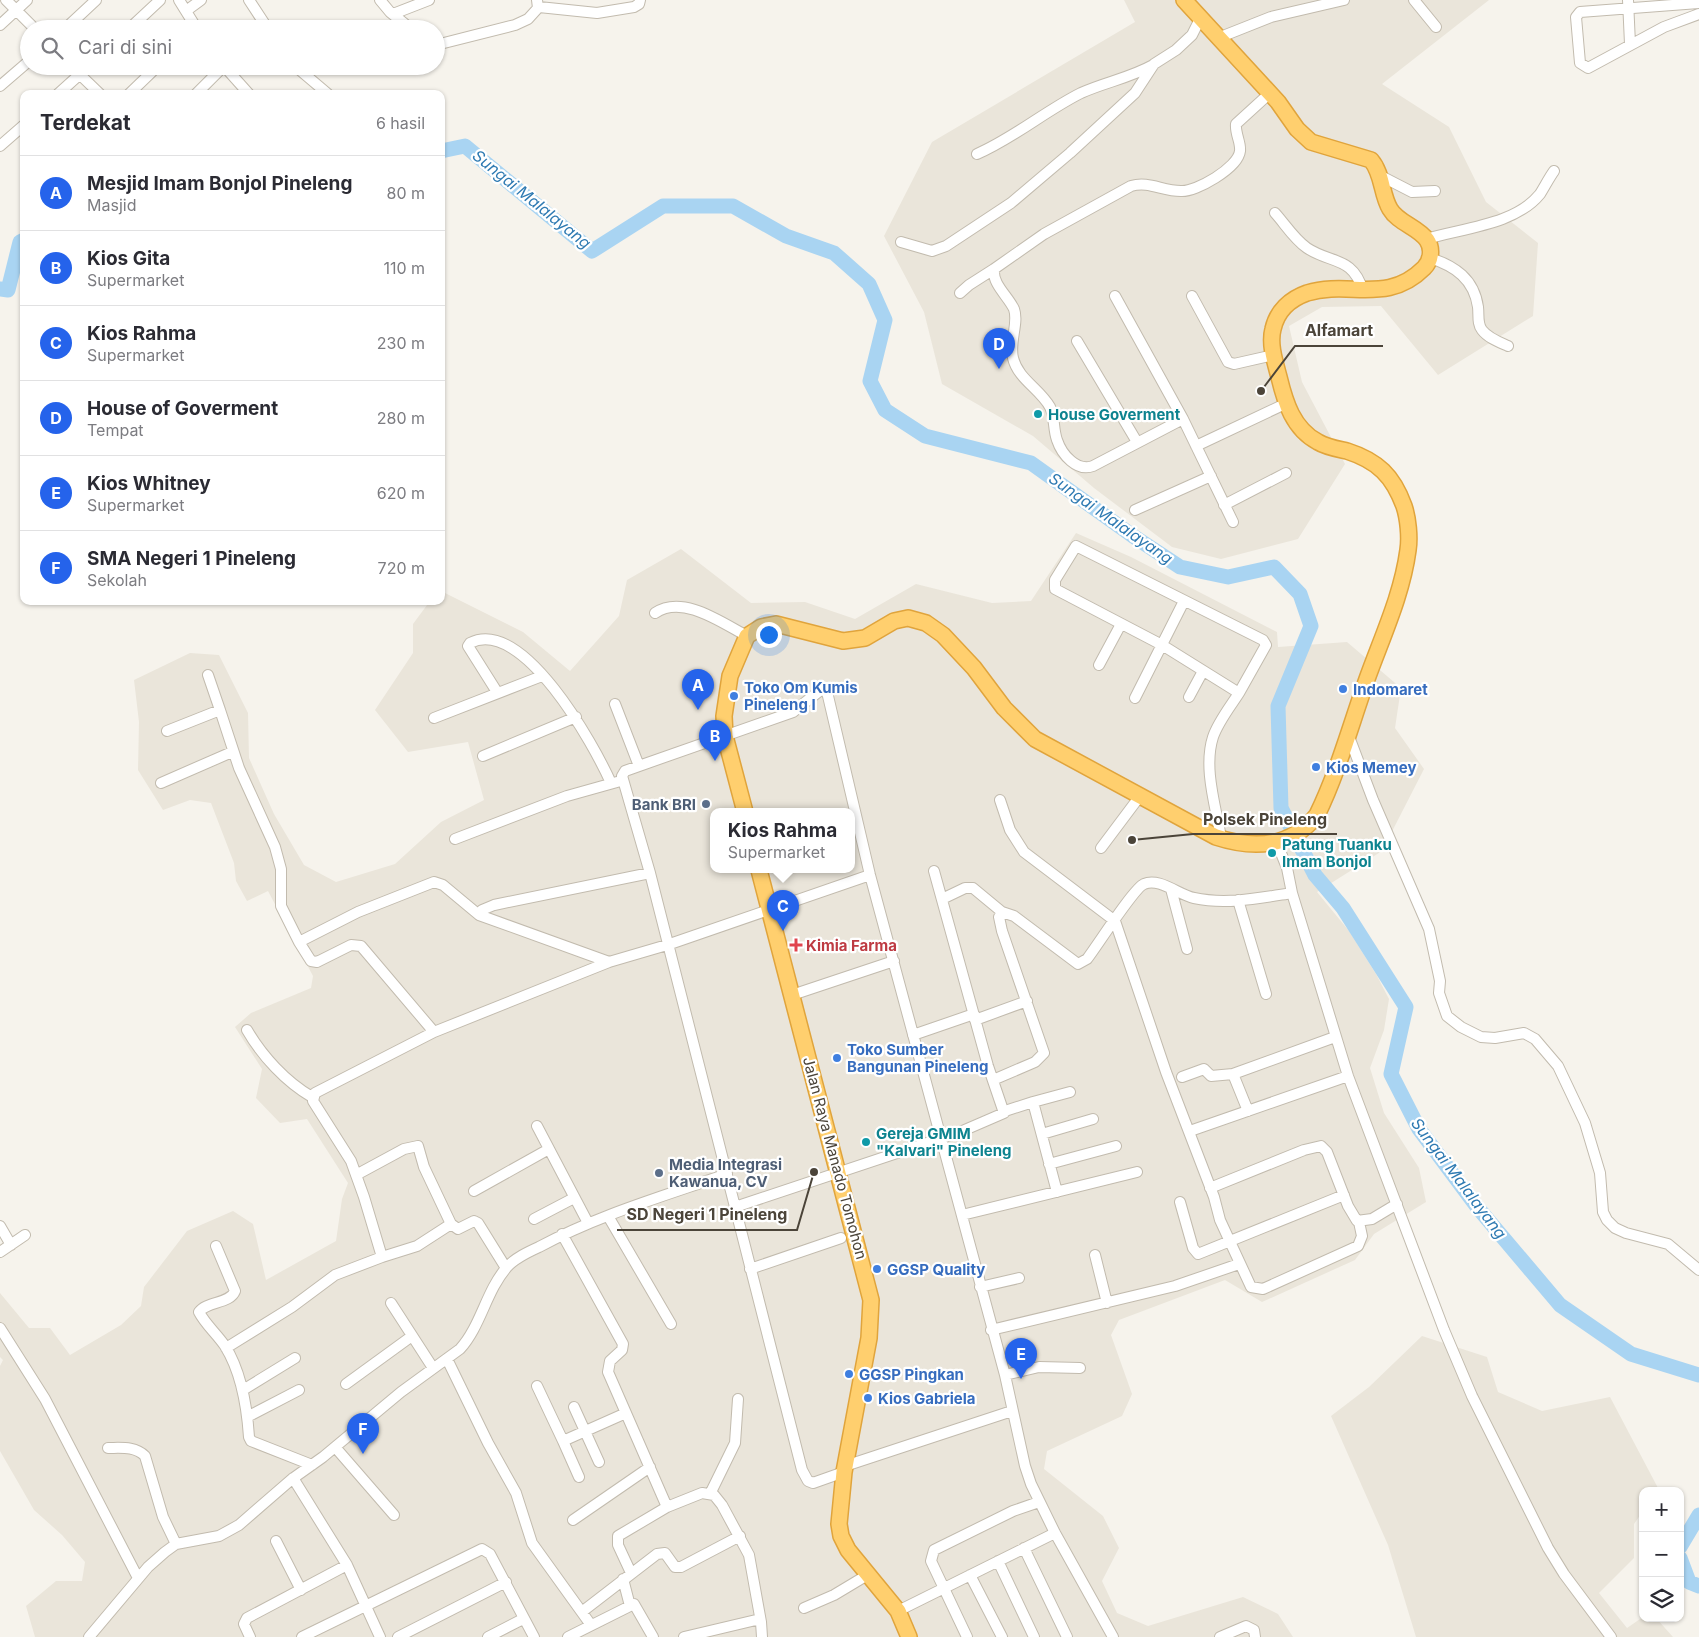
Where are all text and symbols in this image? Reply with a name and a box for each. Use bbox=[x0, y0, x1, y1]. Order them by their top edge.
search box bbox=[20, 20, 445, 75]
icon: search bbox=[38, 34, 66, 62]
text: Cari di sini bbox=[78, 36, 172, 59]
text: Terdekat bbox=[40, 110, 131, 135]
text: 6 hasil bbox=[376, 113, 425, 133]
water label: Sungai Malalayang bbox=[469, 145, 595, 253]
text: Mesjid Imam Bonjol Pineleng bbox=[87, 172, 352, 195]
text: A bbox=[50, 183, 62, 203]
text: 80 m bbox=[386, 183, 425, 203]
text: Masjid bbox=[87, 195, 136, 215]
text: Kios Gita bbox=[87, 247, 170, 270]
text: B bbox=[51, 258, 61, 278]
text: 110 m bbox=[383, 258, 425, 278]
text: Supermarket bbox=[87, 270, 184, 290]
callout: Alfamart bbox=[1295, 315, 1383, 346]
text: Alfamart bbox=[1305, 320, 1373, 340]
text: Kios Rahma bbox=[87, 322, 196, 345]
pin: D bbox=[983, 328, 1015, 369]
text: C bbox=[50, 333, 62, 353]
text: 230 m bbox=[377, 333, 425, 353]
text: Supermarket bbox=[87, 345, 184, 365]
text: House of Goverment bbox=[87, 397, 278, 420]
place label: House Goverment bbox=[1048, 405, 1181, 424]
text: D bbox=[50, 408, 62, 428]
text: 280 m bbox=[377, 408, 425, 428]
marker: House Goverment bbox=[1032, 408, 1044, 420]
text: Tempat bbox=[87, 420, 144, 440]
water label: Sungai Malalayang bbox=[1045, 468, 1177, 568]
text: Kios Whitney bbox=[87, 472, 211, 495]
text: E bbox=[51, 483, 61, 503]
text: 620 m bbox=[377, 483, 425, 503]
text: Supermarket bbox=[87, 495, 184, 515]
text: SMA Negeri 1 Pineleng bbox=[87, 547, 296, 570]
text: F bbox=[51, 558, 61, 578]
text: 720 m bbox=[378, 558, 425, 578]
text: Sekolah bbox=[87, 570, 147, 590]
your location bbox=[756, 622, 782, 648]
pin: A bbox=[682, 669, 714, 710]
place label: Toko Om Kumis Pineleng I bbox=[744, 678, 858, 714]
place label: Indomaret bbox=[1353, 680, 1428, 699]
marker: Indomaret bbox=[1337, 683, 1349, 695]
marker: Toko Om Kumis Pineleng I bbox=[728, 690, 740, 702]
pin: B bbox=[699, 720, 731, 761]
place label: Kios Memey bbox=[1326, 758, 1416, 777]
marker: Kios Memey bbox=[1310, 761, 1322, 773]
place label: Bank BRI bbox=[632, 795, 696, 814]
marker: Bank BRI bbox=[700, 798, 712, 810]
callout: Polsek Pineleng bbox=[1193, 803, 1337, 834]
popup bbox=[710, 808, 855, 873]
text: Polsek Pineleng bbox=[1203, 809, 1327, 829]
text: Kios Rahma bbox=[728, 819, 837, 842]
place label: Patung Tuanku Imam Bonjol bbox=[1282, 835, 1392, 871]
text: Supermarket bbox=[728, 842, 825, 862]
marker: Patung Tuanku Imam Bonjol bbox=[1266, 847, 1278, 859]
pin: C bbox=[767, 890, 799, 931]
place label: Kimia Farma bbox=[806, 936, 897, 955]
marker: Kimia Farma bbox=[790, 939, 802, 951]
place label: Toko Sumber Bangunan Pineleng bbox=[847, 1040, 989, 1076]
marker: Toko Sumber Bangunan Pineleng bbox=[831, 1052, 843, 1064]
street label: Jalan Raya Manado Tomohon bbox=[799, 1055, 871, 1261]
water label: Sungai Malalayang bbox=[1407, 1114, 1511, 1243]
place label: Gereja GMIM "Kalvari" Pineleng bbox=[876, 1124, 1012, 1160]
marker: Gereja GMIM "Kalvari" Pineleng bbox=[860, 1136, 872, 1148]
place label: Media Integrasi Kawanua, CV bbox=[669, 1155, 782, 1191]
marker: Media Integrasi Kawanua, CV bbox=[653, 1167, 665, 1179]
callout: SD Negeri 1 Pineleng bbox=[617, 1199, 797, 1230]
text: SD Negeri 1 Pineleng bbox=[627, 1204, 787, 1224]
place label: GGSP Quality bbox=[887, 1260, 985, 1279]
marker: GGSP Quality bbox=[871, 1263, 883, 1275]
pin: E bbox=[1005, 1338, 1037, 1379]
place label: GGSP Pingkan bbox=[859, 1365, 964, 1384]
marker: GGSP Pingkan bbox=[843, 1368, 855, 1380]
place label: Kios Gabriela bbox=[878, 1389, 976, 1408]
marker: Kios Gabriela bbox=[862, 1392, 874, 1404]
pin: F bbox=[347, 1413, 379, 1454]
map controls bbox=[1639, 1487, 1684, 1622]
button: + bbox=[1639, 1487, 1684, 1532]
button: − bbox=[1639, 1532, 1684, 1577]
button: layers bbox=[1639, 1577, 1684, 1622]

